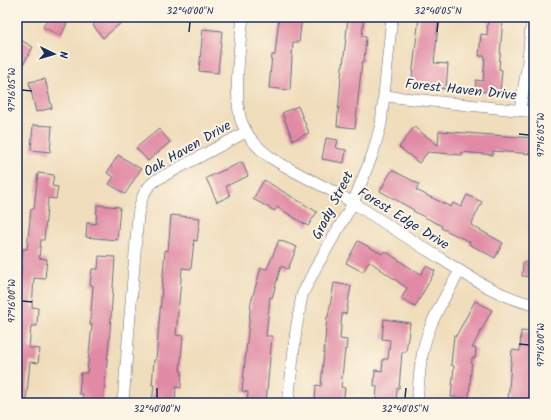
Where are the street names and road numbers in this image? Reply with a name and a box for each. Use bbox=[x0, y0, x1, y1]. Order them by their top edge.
street label: Forest Haven Drive bbox=[404, 73, 518, 107]
street label: Oak Haven Drive bbox=[140, 115, 236, 183]
street label: Grady Street bbox=[306, 167, 360, 244]
street label: Forest Edge Drive bbox=[353, 182, 454, 256]

